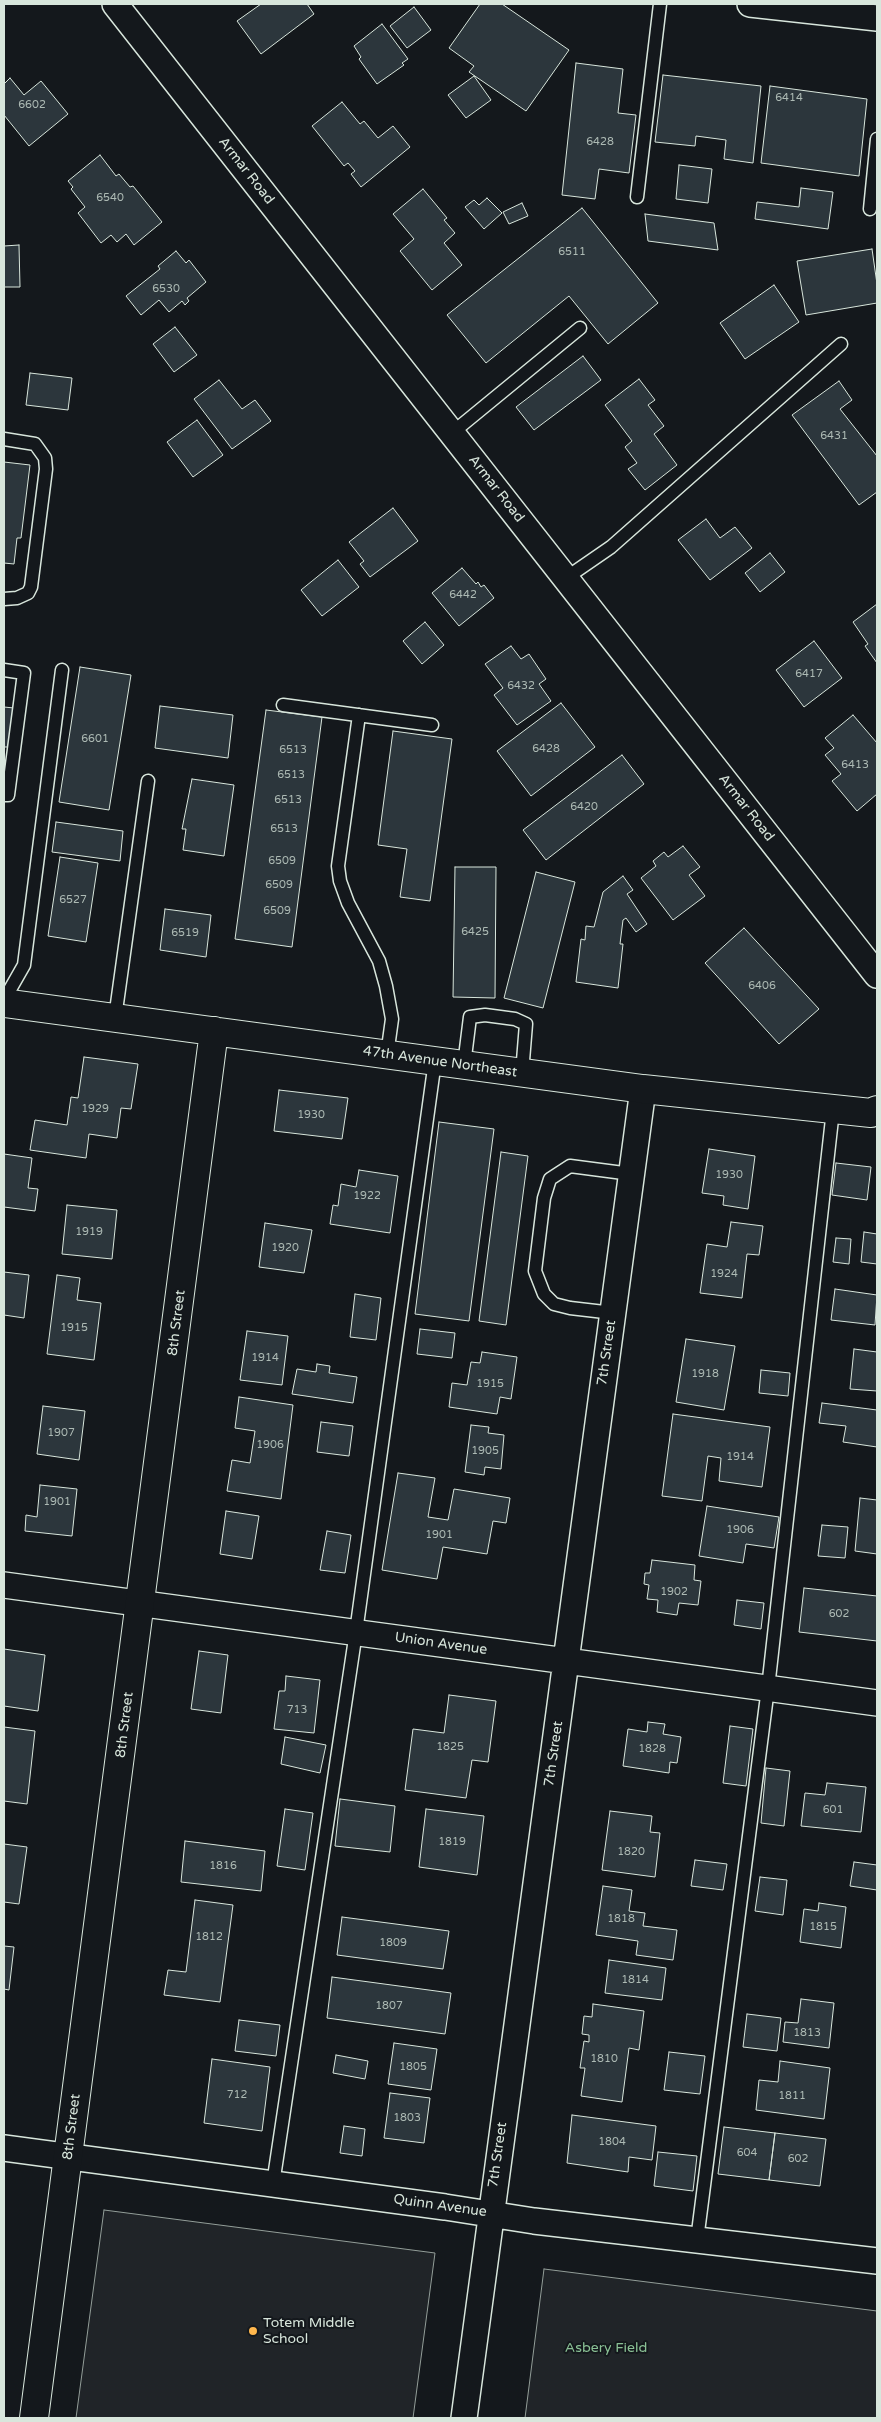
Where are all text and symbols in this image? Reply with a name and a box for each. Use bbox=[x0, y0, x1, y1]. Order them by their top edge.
house number: 6414 bbox=[775, 91, 803, 105]
house number: 6602 bbox=[18, 98, 46, 112]
street label: Armar Road bbox=[215, 134, 277, 208]
house number: 6428 bbox=[586, 135, 614, 149]
house number: 6540 bbox=[96, 191, 124, 205]
house number: 6511 bbox=[558, 245, 586, 259]
house number: 6530 bbox=[152, 282, 180, 296]
house number: 6431 bbox=[820, 429, 848, 443]
street label: Armar Road bbox=[465, 452, 527, 526]
house number: 6442 bbox=[449, 588, 477, 602]
house number: 6417 bbox=[795, 667, 823, 681]
house number: 6432 bbox=[507, 679, 535, 693]
house number: 6601 bbox=[81, 732, 109, 746]
house number: 6428 bbox=[532, 742, 560, 756]
house number: 6513 bbox=[279, 743, 307, 757]
house number: 6413 bbox=[841, 758, 869, 772]
house number: 6513 bbox=[277, 768, 305, 782]
street label: Armar Road bbox=[715, 771, 777, 845]
house number: 6513 bbox=[274, 793, 302, 807]
house number: 6420 bbox=[570, 800, 598, 814]
house number: 6513 bbox=[270, 822, 298, 836]
house number: 6509 bbox=[268, 854, 296, 868]
house number: 6509 bbox=[265, 878, 293, 892]
house number: 6527 bbox=[59, 893, 87, 907]
house number: 6509 bbox=[263, 904, 291, 918]
house number: 6425 bbox=[461, 925, 489, 939]
house number: 6519 bbox=[171, 926, 199, 940]
house number: 6406 bbox=[748, 979, 776, 993]
street label: 47th Avenue Northeast bbox=[362, 1043, 518, 1081]
house number: 1929 bbox=[81, 1102, 109, 1116]
house number: 1930 bbox=[297, 1108, 325, 1122]
house number: 1930 bbox=[715, 1168, 743, 1182]
house number: 1922 bbox=[353, 1189, 381, 1203]
house number: 1919 bbox=[75, 1225, 103, 1239]
house number: 1920 bbox=[271, 1241, 299, 1255]
house number: 1924 bbox=[710, 1267, 738, 1281]
street label: 8th Street bbox=[165, 1289, 189, 1357]
street label: 7th Street bbox=[594, 1319, 620, 1387]
house number: 1915 bbox=[60, 1321, 88, 1335]
house number: 1914 bbox=[251, 1351, 279, 1365]
house number: 1918 bbox=[691, 1367, 719, 1381]
house number: 1915 bbox=[476, 1377, 504, 1391]
house number: 1907 bbox=[47, 1426, 75, 1440]
house number: 1906 bbox=[256, 1438, 284, 1452]
house number: 1905 bbox=[471, 1444, 499, 1458]
house number: 1914 bbox=[726, 1450, 754, 1464]
house number: 1901 bbox=[43, 1495, 71, 1509]
house number: 1906 bbox=[726, 1523, 754, 1537]
house number: 1901 bbox=[425, 1528, 453, 1542]
house number: 1902 bbox=[660, 1585, 688, 1599]
house number: 602 bbox=[829, 1607, 849, 1621]
street label: Union Avenue bbox=[394, 1629, 488, 1659]
street label: 8th Street bbox=[113, 1691, 137, 1759]
house number: 713 bbox=[287, 1703, 307, 1717]
street label: 7th Street bbox=[541, 1720, 567, 1788]
house number: 1825 bbox=[436, 1740, 464, 1754]
house number: 1828 bbox=[638, 1742, 666, 1756]
house number: 601 bbox=[823, 1803, 843, 1817]
house number: 1819 bbox=[438, 1835, 466, 1849]
house number: 1820 bbox=[617, 1845, 645, 1859]
house number: 1816 bbox=[209, 1859, 237, 1873]
house number: 1818 bbox=[607, 1912, 635, 1926]
house number: 1815 bbox=[809, 1920, 837, 1934]
house number: 1812 bbox=[195, 1930, 223, 1944]
house number: 1809 bbox=[379, 1936, 407, 1950]
house number: 1814 bbox=[621, 1973, 649, 1987]
house number: 1807 bbox=[375, 1999, 403, 2013]
house number: 1813 bbox=[793, 2026, 821, 2040]
house number: 1810 bbox=[590, 2052, 618, 2066]
house number: 1805 bbox=[399, 2060, 427, 2074]
house number: 712 bbox=[227, 2088, 247, 2102]
house number: 1811 bbox=[778, 2089, 806, 2103]
street label: 8th Street bbox=[60, 2093, 84, 2161]
house number: 1803 bbox=[393, 2111, 421, 2125]
street label: 7th Street bbox=[485, 2121, 511, 2189]
house number: 1804 bbox=[598, 2135, 626, 2149]
house number: 604 bbox=[737, 2146, 757, 2160]
house number: 602 bbox=[788, 2152, 808, 2166]
street label: Quinn Avenue bbox=[392, 2191, 488, 2221]
place label: Totem Middle School bbox=[263, 2315, 355, 2348]
marker: Totem Middle School bbox=[247, 2325, 259, 2337]
park label: Asbery Field bbox=[565, 2340, 647, 2356]

